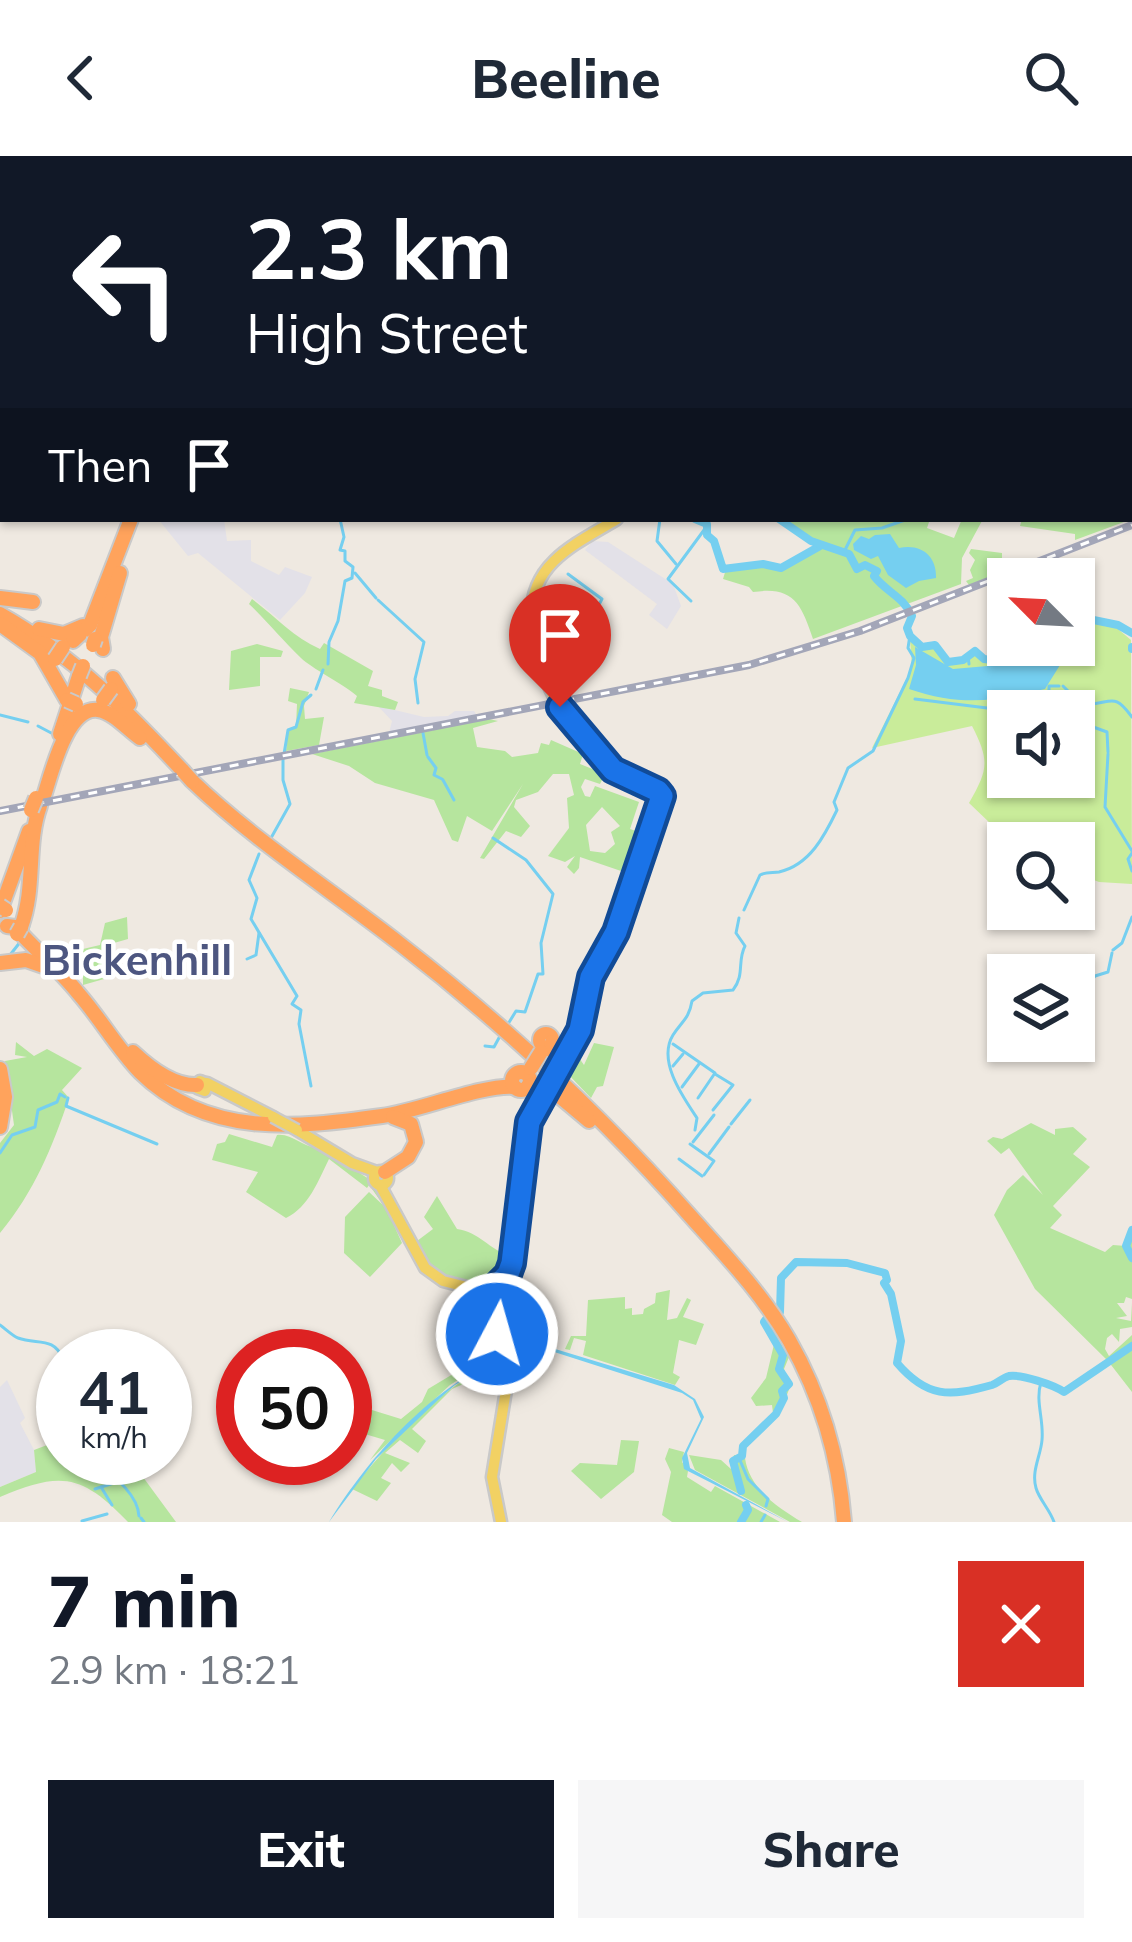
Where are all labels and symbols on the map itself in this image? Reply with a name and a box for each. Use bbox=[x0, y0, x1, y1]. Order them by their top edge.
north arrow bbox=[987, 558, 1095, 666]
pin bbox=[509, 584, 611, 707]
district label: Bickenhill bbox=[42, 933, 232, 986]
position arrow bbox=[434, 1271, 560, 1397]
speed limit sign: 50 bbox=[216, 1329, 372, 1485]

